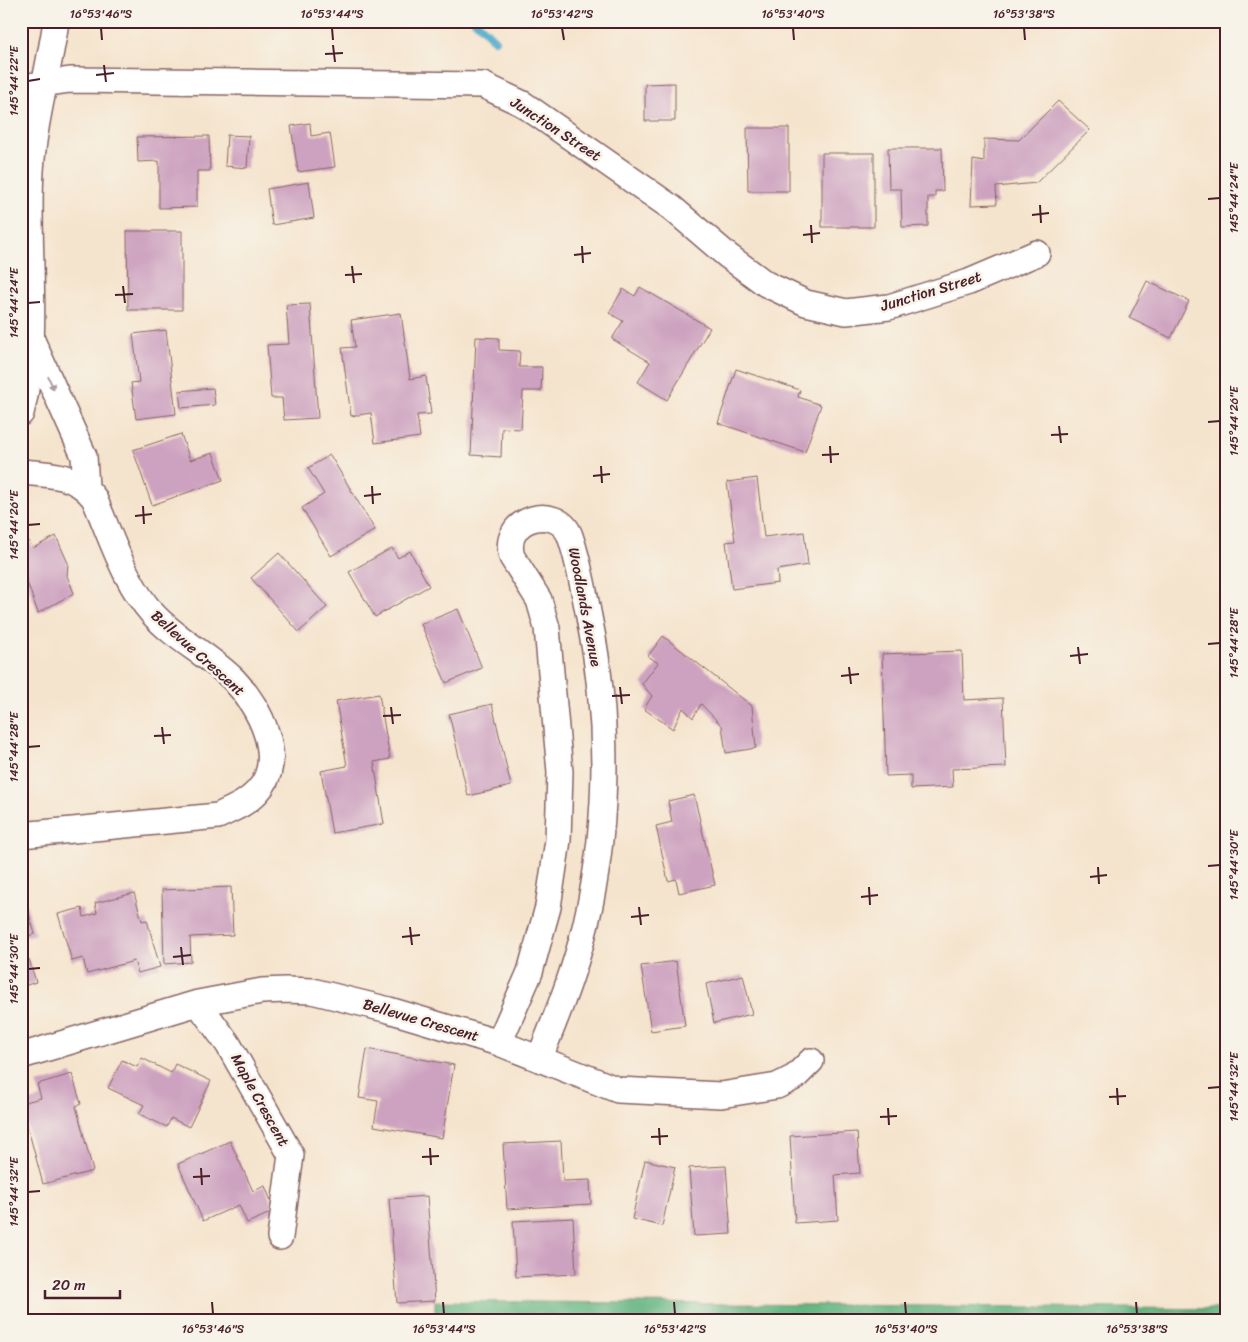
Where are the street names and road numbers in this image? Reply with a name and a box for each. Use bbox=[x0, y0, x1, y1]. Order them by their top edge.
street label: Junction Street bbox=[504, 89, 607, 169]
street label: Junction Street bbox=[876, 263, 985, 319]
street label: Woodlands Avenue bbox=[561, 545, 609, 669]
street label: Bellevue Crescent bbox=[145, 603, 251, 703]
street label: Bellevue Crescent bbox=[360, 991, 482, 1049]
street label: Maple Crescent bbox=[224, 1049, 297, 1152]

